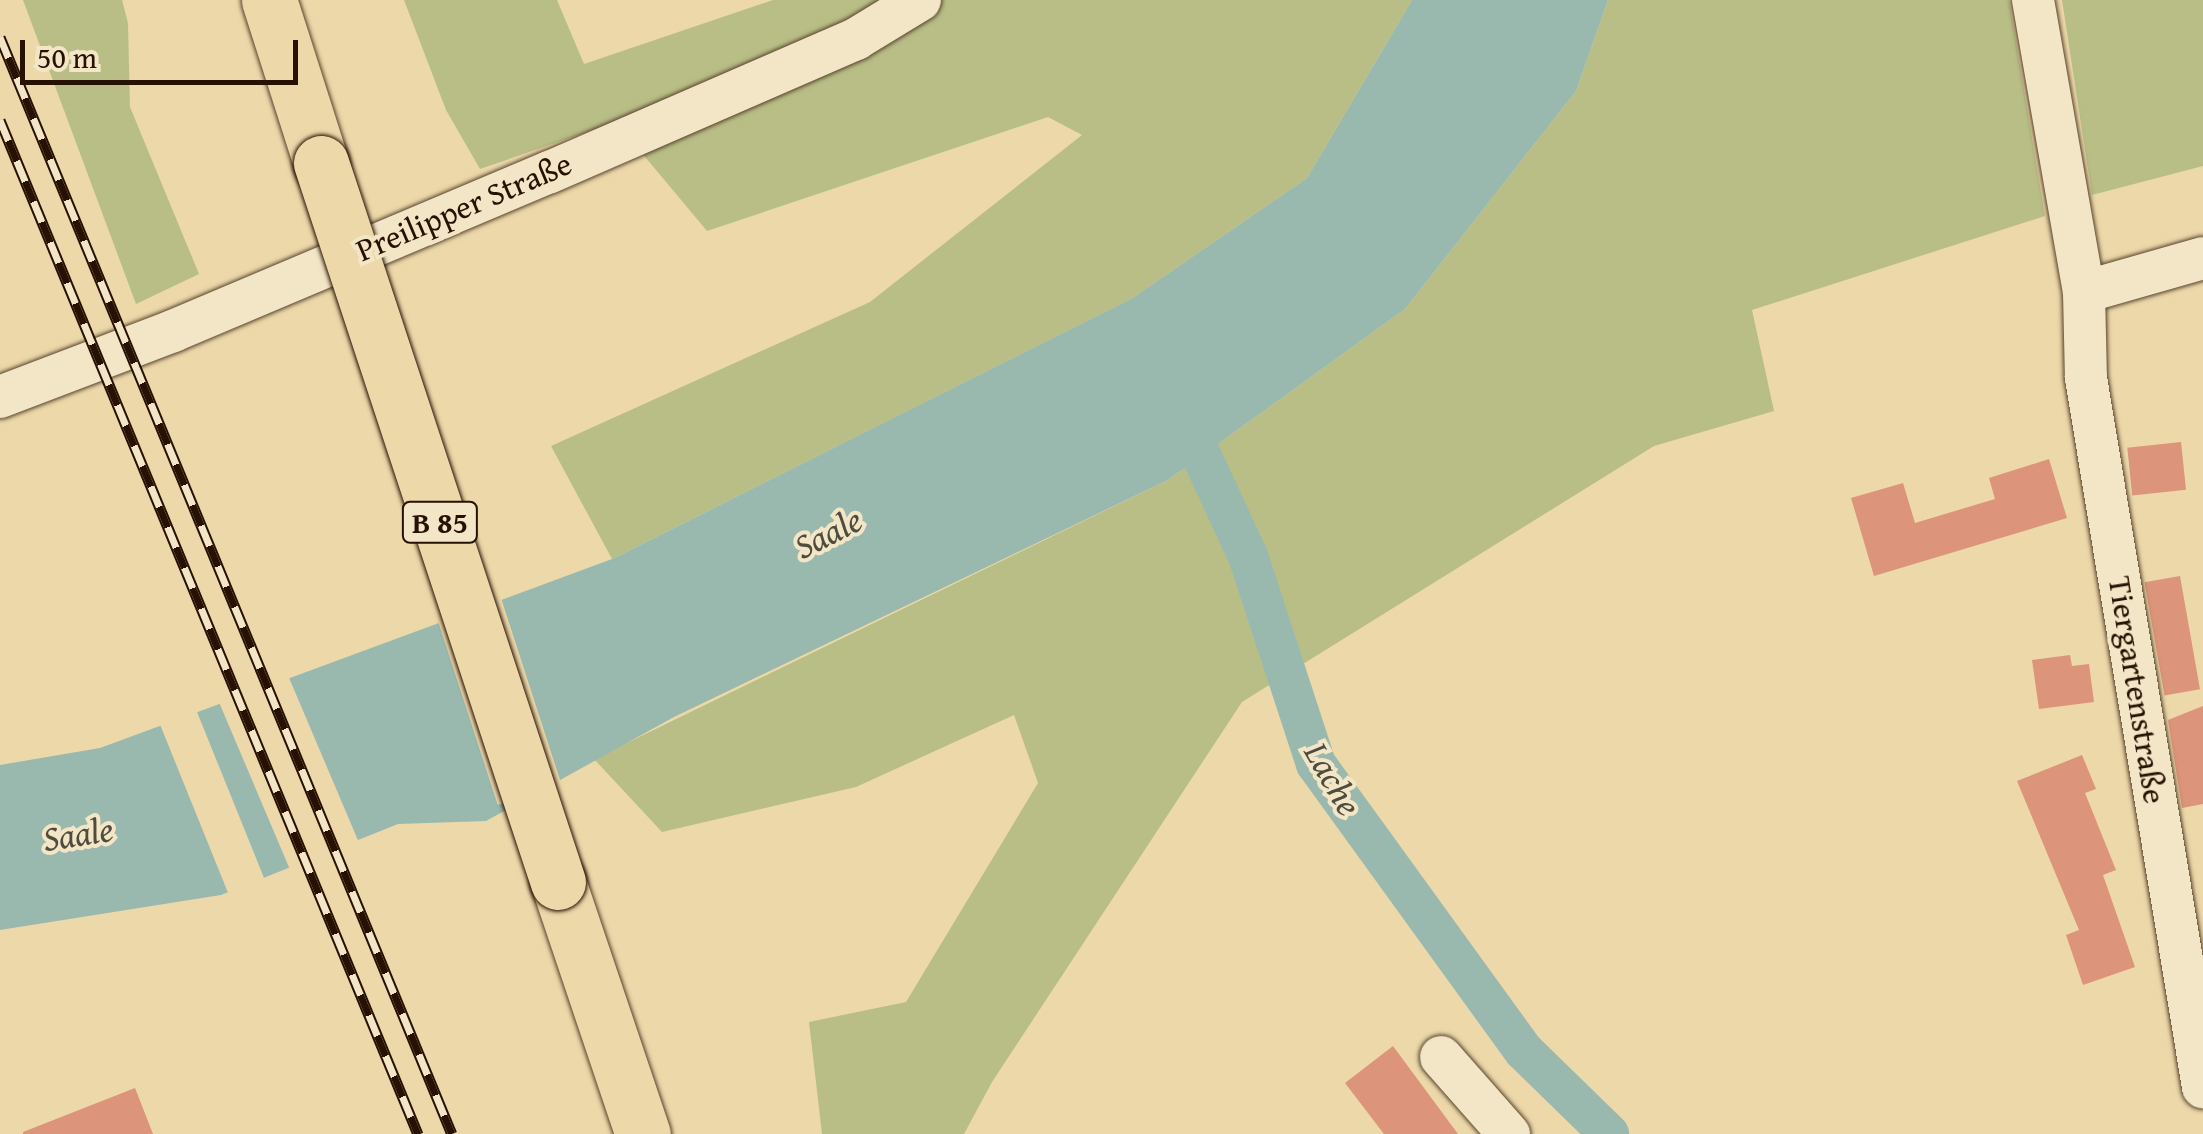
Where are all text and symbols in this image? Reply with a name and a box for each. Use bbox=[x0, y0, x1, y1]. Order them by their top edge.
scale bar bbox=[25, 20, 302, 82]
text: 50 m bbox=[37, 35, 97, 79]
street label: Preilipper Straße bbox=[350, 144, 578, 270]
road number: B 85 bbox=[400, 497, 480, 547]
water label: Saale bbox=[787, 498, 869, 568]
street label: Tiergartenstraße bbox=[2100, 574, 2174, 806]
water label: Lache bbox=[1295, 735, 1371, 823]
water label: Saale bbox=[40, 808, 116, 860]

